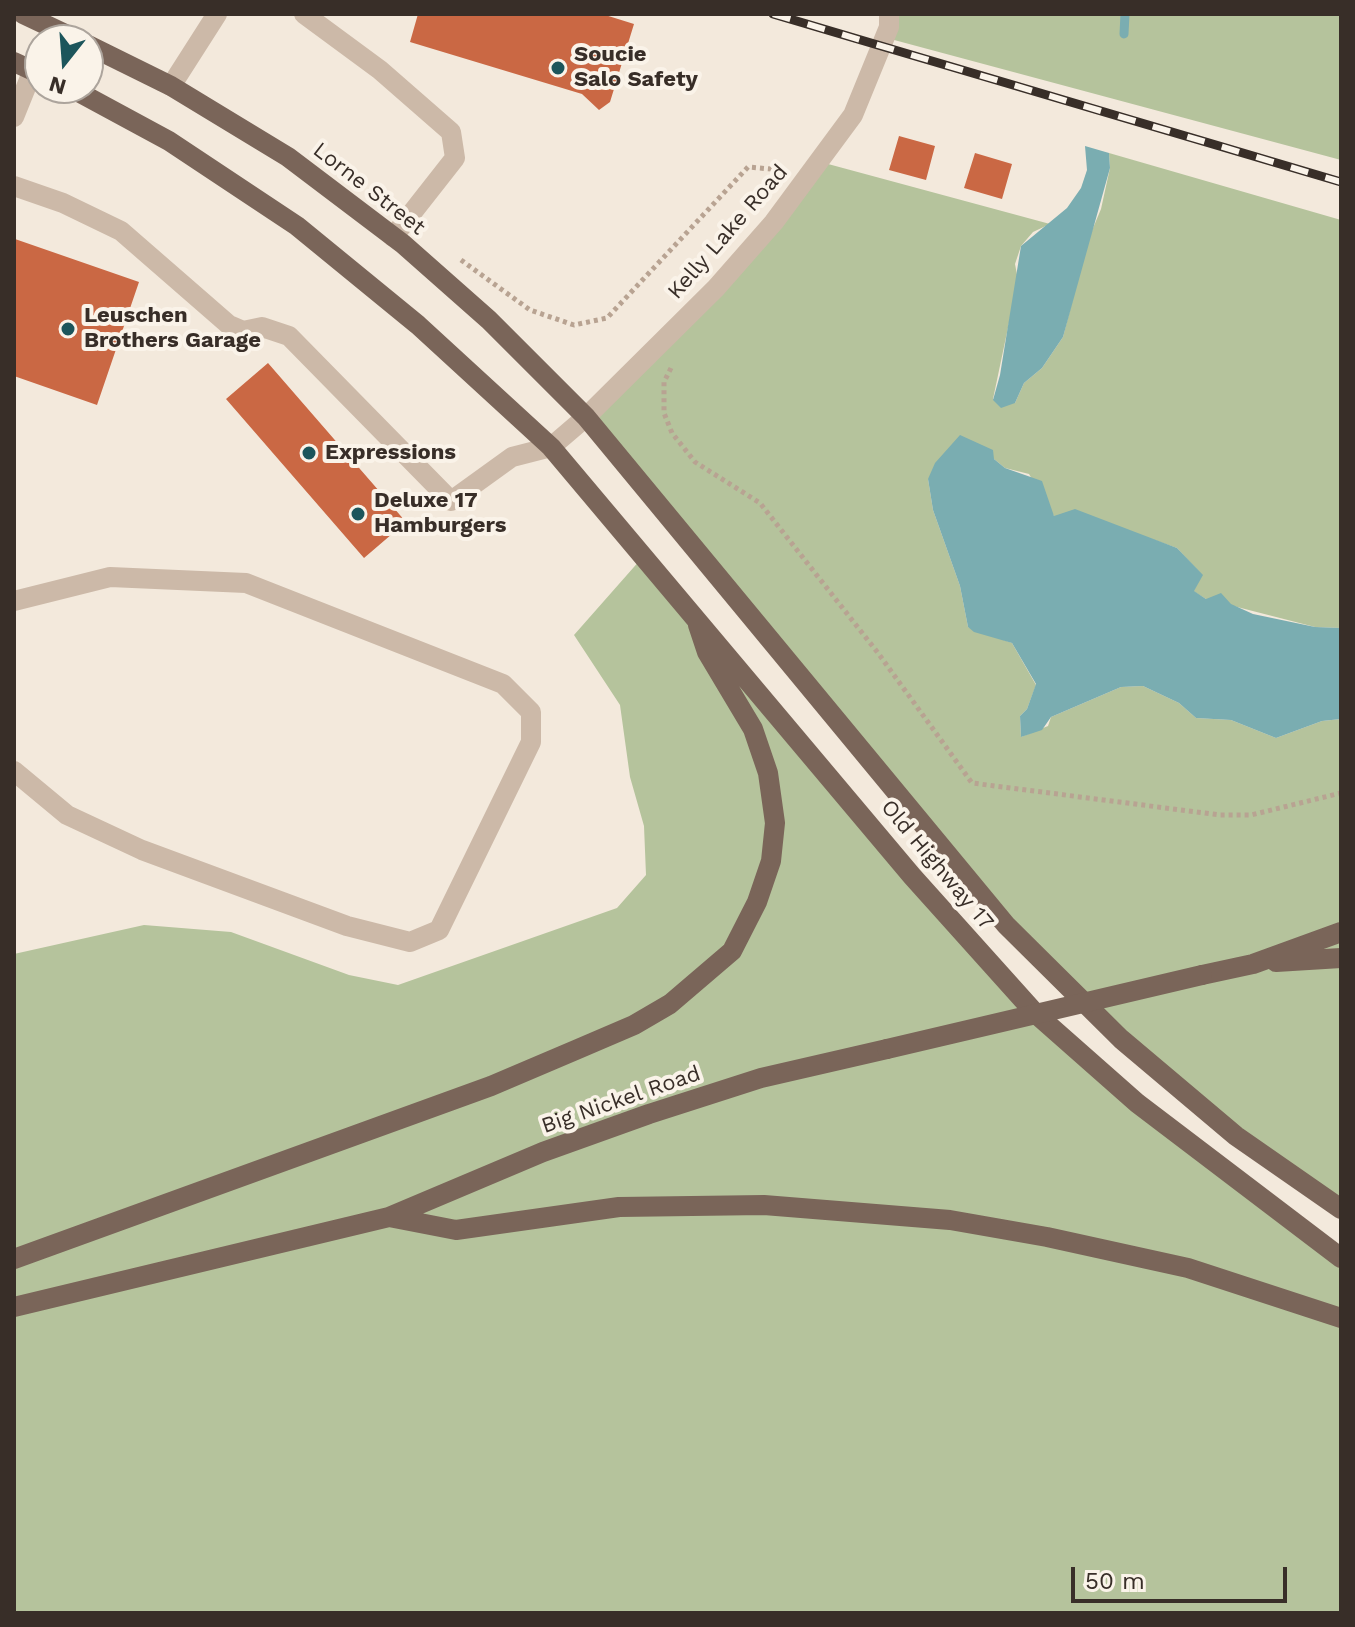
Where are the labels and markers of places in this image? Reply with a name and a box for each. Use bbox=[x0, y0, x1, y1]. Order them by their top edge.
place label: Soucie Salo Safety bbox=[574, 42, 698, 94]
marker: Soucie Salo Safety bbox=[549, 59, 567, 77]
place label: Leuschen Brothers Garage bbox=[84, 303, 261, 354]
marker: Leuschen Brothers Garage bbox=[59, 320, 77, 338]
place label: Expressions bbox=[325, 440, 456, 466]
marker: Expressions bbox=[300, 444, 318, 462]
place label: Deluxe 17 Hamburgers bbox=[374, 488, 506, 540]
marker: Deluxe 17 Hamburgers bbox=[349, 505, 367, 523]

